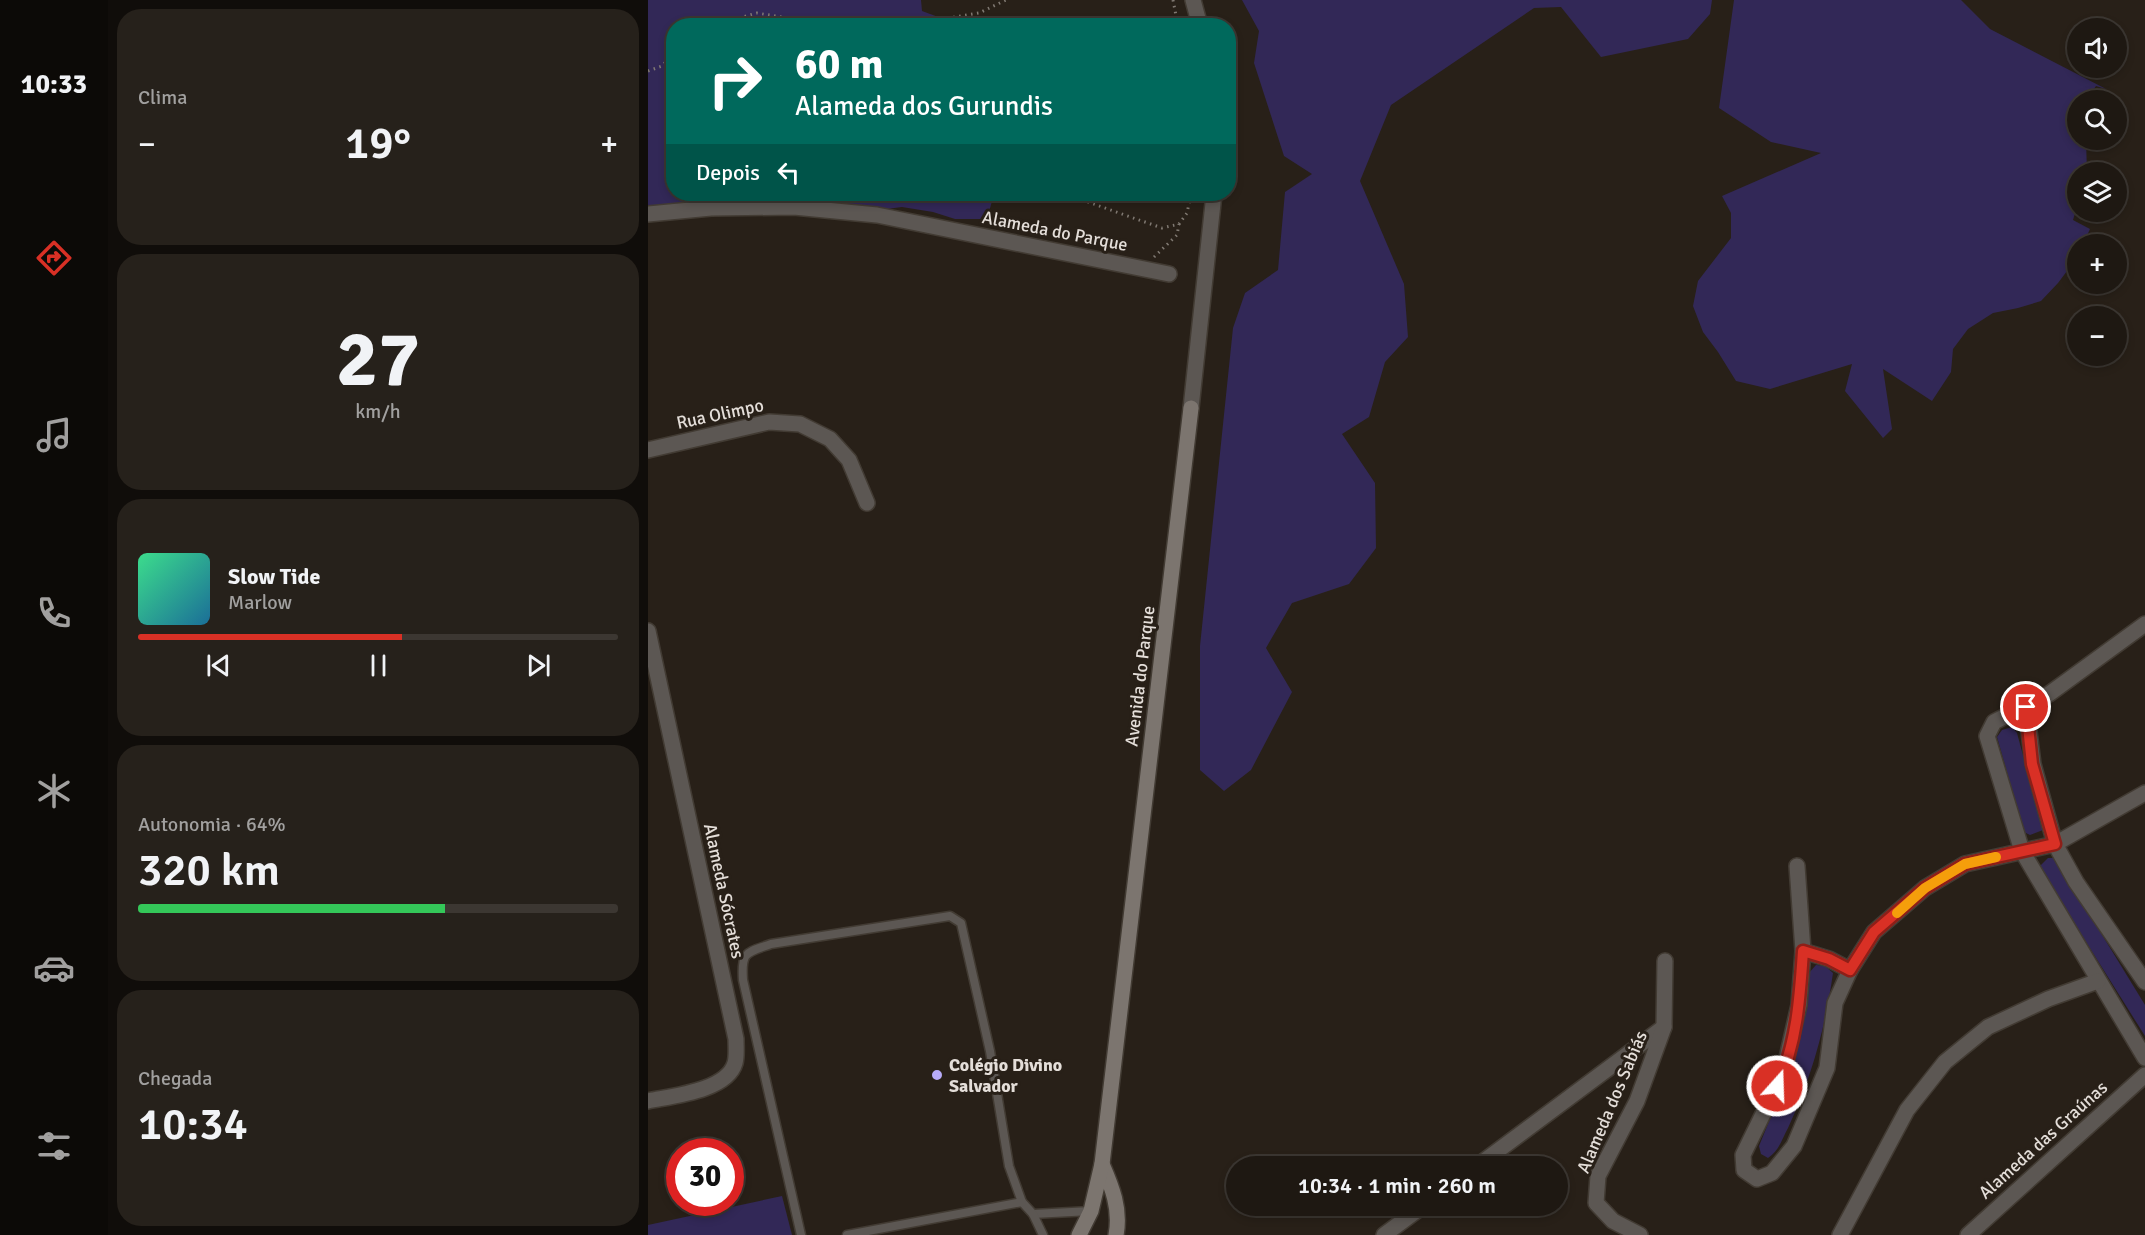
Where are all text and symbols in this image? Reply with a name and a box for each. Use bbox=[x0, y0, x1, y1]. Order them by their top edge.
map controls bbox=[2067, 18, 2127, 366]
button: sound bbox=[2067, 18, 2127, 78]
text: 60 m bbox=[795, 39, 884, 90]
icon: right bbox=[696, 42, 774, 120]
text: 10:33 bbox=[21, 68, 87, 101]
text: Clima bbox=[138, 85, 187, 110]
text: Alameda dos Gurundis bbox=[795, 90, 1053, 123]
button: search bbox=[2067, 90, 2127, 150]
text: 19° bbox=[345, 116, 411, 171]
text: − bbox=[138, 124, 156, 165]
text: + bbox=[600, 124, 618, 165]
icon: left bbox=[772, 156, 805, 189]
text: Depois bbox=[696, 159, 760, 186]
button: layers bbox=[2067, 162, 2127, 222]
street label: Alameda do Parque bbox=[980, 206, 1130, 256]
button: + bbox=[2067, 234, 2127, 294]
icon: directions bbox=[33, 237, 75, 279]
button: − bbox=[2067, 306, 2127, 366]
text: 27 bbox=[336, 312, 420, 408]
street label: Rua Olimpo bbox=[674, 394, 766, 434]
text: km/h bbox=[355, 399, 401, 424]
icon: music bbox=[33, 414, 75, 456]
text: Slow Tide bbox=[228, 563, 320, 590]
text: Marlow bbox=[228, 590, 292, 615]
icon: phone bbox=[33, 592, 75, 634]
street label: Avenida do Parque bbox=[1120, 604, 1160, 748]
icon: previous bbox=[202, 649, 235, 682]
icon: pause bbox=[362, 649, 395, 682]
icon: next bbox=[522, 649, 555, 682]
pin bbox=[2000, 681, 2051, 732]
icon: arrive bbox=[2009, 690, 2042, 723]
icon: climate bbox=[33, 770, 75, 812]
text: Autonomia · 64% bbox=[138, 812, 286, 837]
street label: Alameda Sócrates bbox=[699, 821, 749, 961]
text: 320 km bbox=[138, 843, 280, 898]
icon: car bbox=[33, 947, 75, 989]
street label: Alameda dos Sabiás bbox=[1572, 1027, 1652, 1176]
place label: Colégio Divino Salvador bbox=[949, 1054, 1062, 1097]
position arrow bbox=[1745, 1054, 1809, 1118]
text: Chegada bbox=[138, 1066, 212, 1091]
marker: Colégio Divino Salvador bbox=[930, 1068, 944, 1082]
street label: Alameda das Graúnas bbox=[1974, 1076, 2112, 1204]
text: 10:34 bbox=[138, 1097, 248, 1152]
icon: filters bbox=[33, 1125, 75, 1167]
speed limit sign: 30 bbox=[666, 1138, 744, 1216]
text: 10:34 · 1 min · 260 m bbox=[1298, 1172, 1496, 1199]

